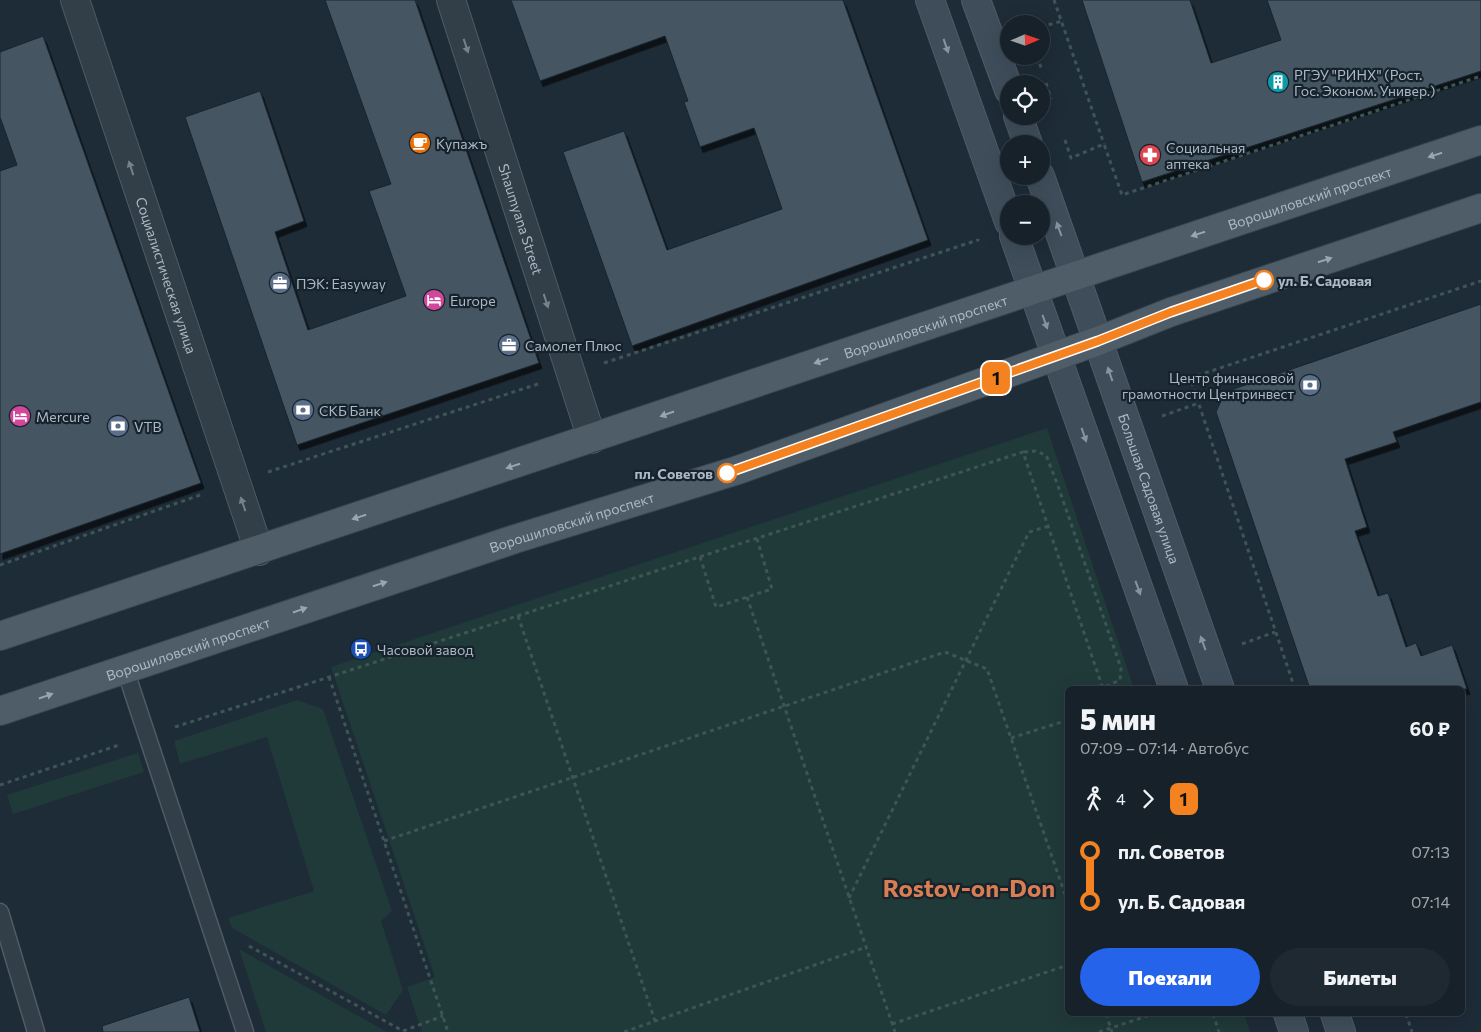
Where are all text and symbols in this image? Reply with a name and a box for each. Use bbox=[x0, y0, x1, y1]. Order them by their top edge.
north arrow bbox=[1000, 15, 1050, 65]
map controls bbox=[1000, 15, 1050, 245]
one-way arrow bbox=[462, 39, 470, 54]
one-way arrow bbox=[942, 39, 950, 54]
place label: РГЭУ "РИНХ" (Рост. Гос. Эконом. Универ.) bbox=[1294, 66, 1435, 99]
building icon: РГЭУ "РИНХ" (Рост. Гос. Эконом. Универ.) bbox=[1266, 70, 1290, 94]
button: locate bbox=[1000, 75, 1050, 125]
cafe icon: Купажъ bbox=[408, 131, 432, 155]
place label: Купажъ bbox=[436, 135, 488, 152]
button: + bbox=[1000, 135, 1050, 185]
place label: Социальная аптека bbox=[1166, 139, 1245, 172]
pharmacy icon: Социальная аптека bbox=[1138, 143, 1162, 167]
one-way arrow bbox=[1427, 152, 1442, 159]
one-way arrow bbox=[127, 160, 134, 175]
street label: Shaumyana Street bbox=[496, 161, 547, 277]
street label: Ворошиловский проспект bbox=[1225, 162, 1394, 233]
street label: Социалистическая улица bbox=[133, 195, 201, 356]
button: − bbox=[1000, 195, 1050, 245]
one-way arrow bbox=[1055, 221, 1063, 236]
one-way arrow bbox=[1190, 231, 1205, 238]
one-way arrow bbox=[1318, 256, 1333, 263]
marker: ул. Б. Садовая bbox=[1254, 270, 1274, 290]
office icon: ПЭК: Easyway bbox=[268, 271, 292, 295]
place label: ул. Б. Садовая bbox=[1278, 272, 1372, 289]
place label: ПЭК: Easyway bbox=[296, 275, 386, 292]
hotel icon: Europe bbox=[422, 288, 446, 312]
street label: Ворошиловский проспект bbox=[841, 291, 1010, 361]
place label: Europe bbox=[450, 292, 496, 309]
one-way arrow bbox=[543, 294, 551, 309]
one-way arrow bbox=[1042, 315, 1049, 330]
office icon: Самолет Плюс bbox=[497, 333, 521, 357]
place label: Самолет Плюс bbox=[525, 337, 622, 354]
one-way arrow bbox=[813, 357, 828, 365]
line badge: 1 bbox=[980, 362, 1012, 394]
one-way arrow bbox=[1105, 366, 1113, 381]
text: 1 bbox=[992, 367, 1000, 389]
place label: Центр финансовой грамотности Центринвест bbox=[1122, 369, 1294, 402]
bank icon: Центр финансовой грамотности Центринвест bbox=[1298, 373, 1322, 397]
bank icon: СКБ Банк bbox=[291, 398, 315, 422]
place label: СКБ Банк bbox=[319, 402, 381, 419]
hotel icon: Mercure bbox=[8, 404, 32, 428]
place label: Mercure bbox=[36, 408, 90, 425]
one-way arrow bbox=[659, 410, 674, 418]
street label: Большая Садовая улица bbox=[1115, 411, 1184, 566]
bank icon: VTB bbox=[106, 414, 130, 438]
place label: VTB bbox=[134, 418, 162, 435]
one-way arrow bbox=[1080, 428, 1088, 443]
one-way arrow bbox=[505, 462, 520, 470]
marker: пл. Советов bbox=[717, 463, 737, 483]
place label: пл. Советов bbox=[634, 465, 713, 482]
street label: Ворошиловский проспект bbox=[487, 488, 656, 556]
one-way arrow bbox=[239, 497, 246, 512]
one-way arrow bbox=[351, 513, 366, 521]
one-way arrow bbox=[372, 580, 387, 587]
one-way arrow bbox=[1135, 581, 1142, 596]
one-way arrow bbox=[292, 606, 307, 614]
street label: Ворошиловский проспект bbox=[104, 613, 272, 684]
one-way arrow bbox=[1199, 635, 1207, 650]
bus stop icon: Часовой завод bbox=[349, 637, 373, 661]
place label: Часовой завод bbox=[377, 641, 473, 658]
one-way arrow bbox=[39, 692, 54, 700]
text: 5 мин bbox=[1080, 702, 1156, 736]
text: 60 ₽ bbox=[1409, 717, 1450, 740]
text: 07:09 – 07:14 · Автобус bbox=[1080, 738, 1249, 757]
icon: walk bbox=[1080, 785, 1108, 813]
icon: forward bbox=[1134, 785, 1162, 813]
text: 1 bbox=[1180, 788, 1188, 810]
text: 4 bbox=[1116, 789, 1126, 808]
text: пл. Советов bbox=[1118, 840, 1225, 863]
text: 07:13 bbox=[1411, 842, 1450, 861]
district label: Rostov-on-Don bbox=[883, 873, 1055, 902]
text: ул. Б. Садовая bbox=[1118, 890, 1245, 913]
text: 07:14 bbox=[1411, 892, 1450, 911]
button: Поехали bbox=[1080, 948, 1260, 1006]
button: Билеты bbox=[1270, 948, 1450, 1006]

